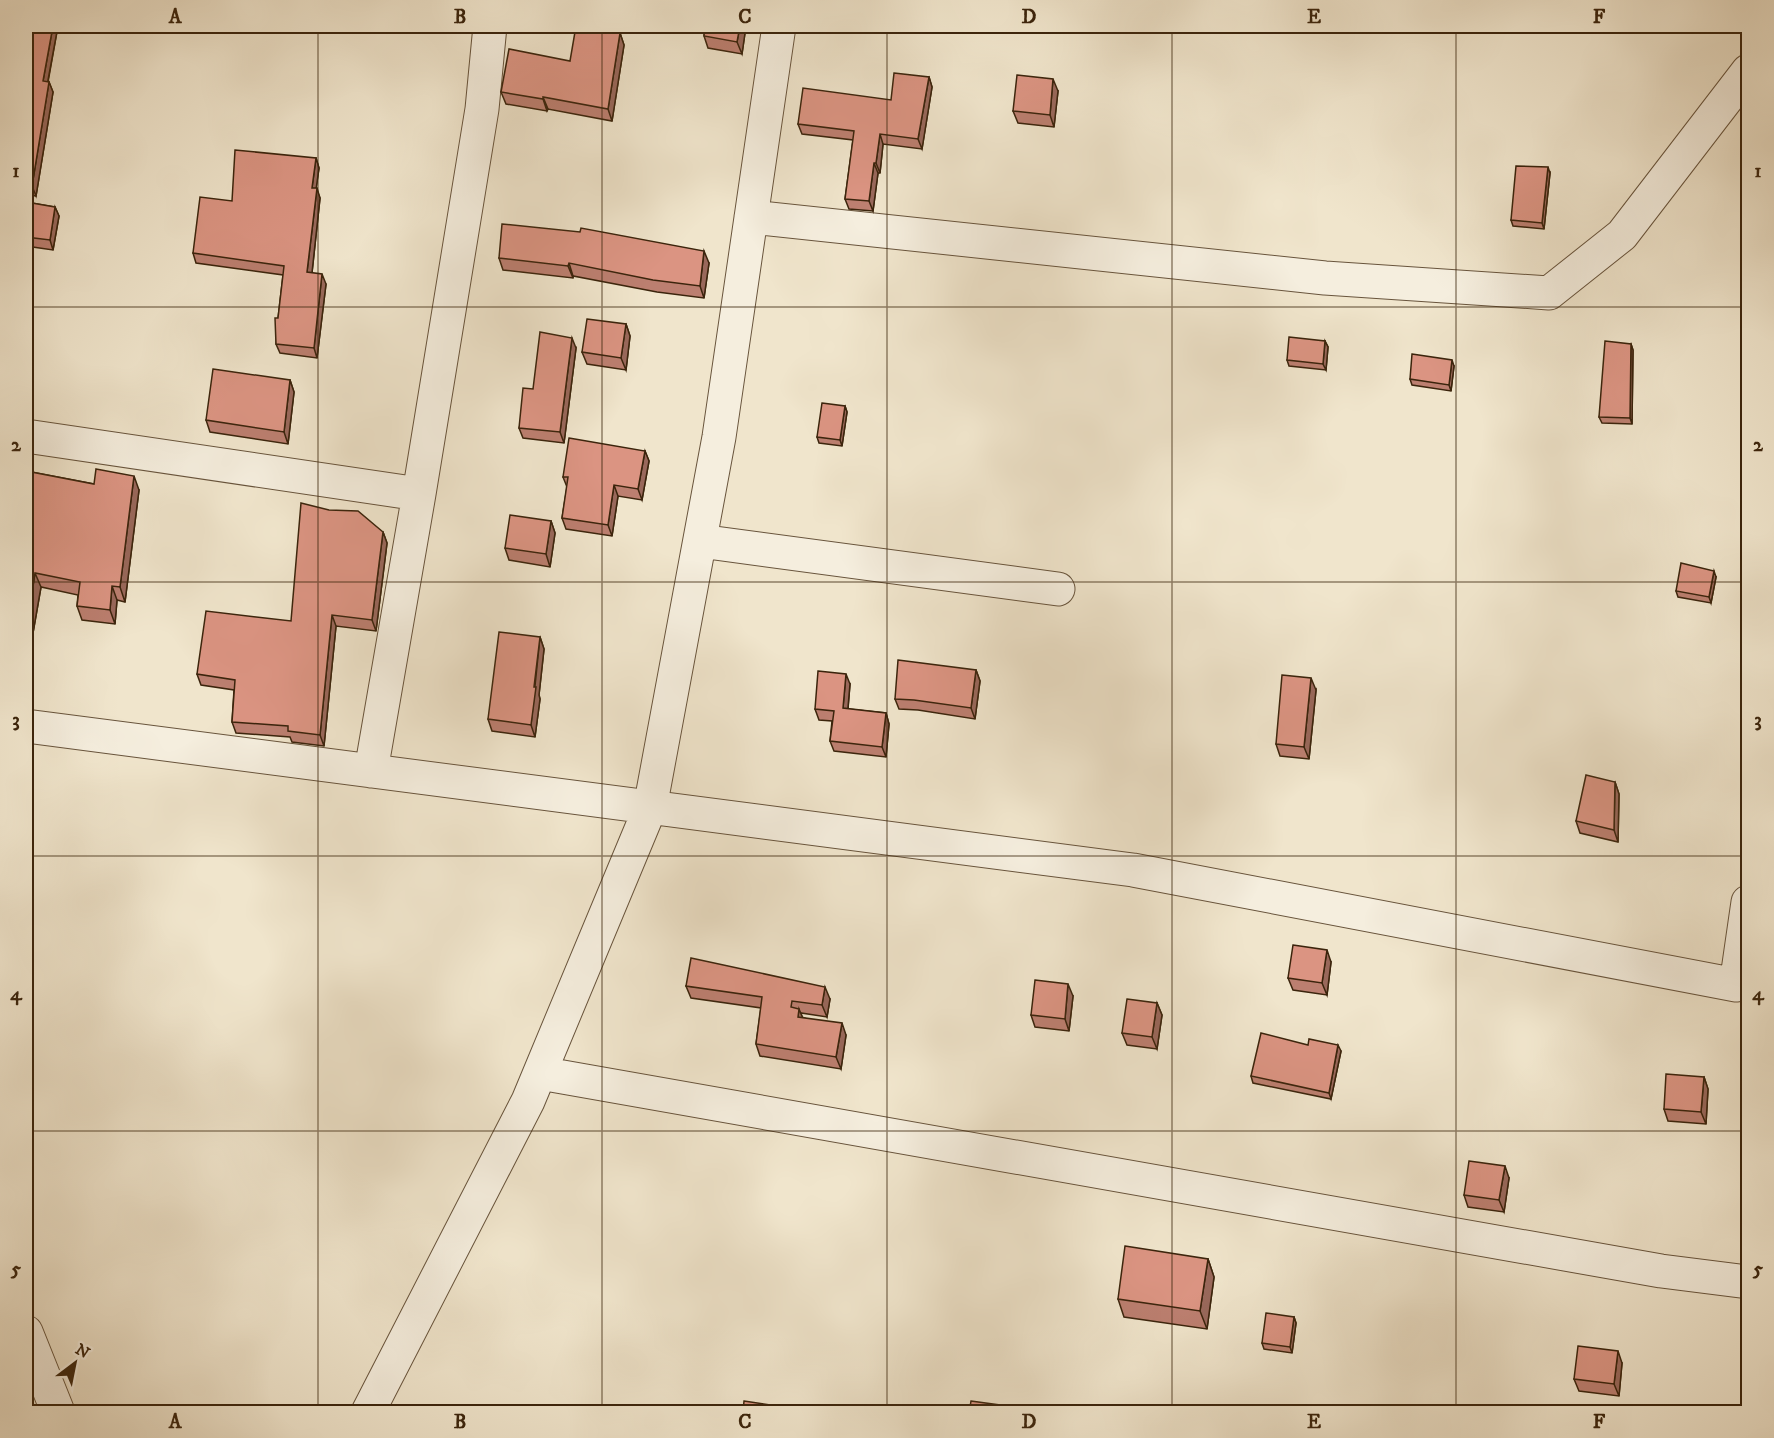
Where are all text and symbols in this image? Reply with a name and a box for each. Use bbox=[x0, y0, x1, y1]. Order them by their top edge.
text: A bbox=[168, 5, 183, 30]
text: B bbox=[454, 5, 466, 30]
text: C bbox=[738, 5, 752, 30]
text: D bbox=[1022, 5, 1037, 30]
text: E bbox=[1307, 5, 1321, 30]
text: F bbox=[1593, 5, 1606, 30]
text: 1 bbox=[12, 159, 20, 184]
text: 1 bbox=[1754, 159, 1762, 184]
text: 2 bbox=[11, 433, 22, 458]
text: 2 bbox=[1753, 433, 1764, 458]
text: 3 bbox=[12, 708, 20, 733]
text: 3 bbox=[1754, 708, 1762, 733]
text: 4 bbox=[10, 982, 23, 1007]
text: 4 bbox=[1752, 982, 1765, 1007]
text: 5 bbox=[10, 1257, 21, 1282]
text: 5 bbox=[1752, 1257, 1763, 1282]
north arrow bbox=[45, 1333, 105, 1393]
text: N bbox=[72, 1339, 93, 1363]
text: A bbox=[168, 1410, 183, 1435]
text: B bbox=[454, 1410, 466, 1435]
text: C bbox=[738, 1410, 752, 1435]
text: D bbox=[1022, 1410, 1037, 1435]
text: E bbox=[1307, 1410, 1321, 1435]
text: F bbox=[1593, 1410, 1606, 1435]

